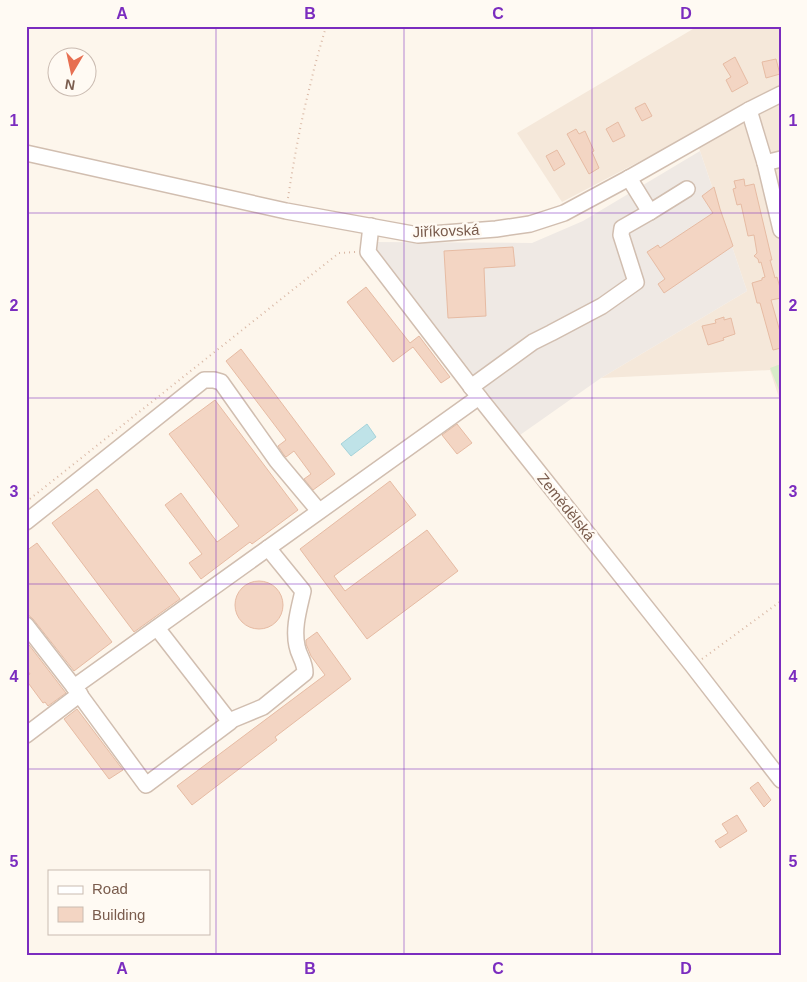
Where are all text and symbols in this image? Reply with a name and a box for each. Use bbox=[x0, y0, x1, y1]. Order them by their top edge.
text: A bbox=[116, 5, 128, 22]
text: B bbox=[304, 5, 316, 22]
text: C bbox=[492, 5, 504, 22]
text: D bbox=[680, 5, 692, 22]
north arrow bbox=[48, 48, 98, 98]
text: N bbox=[64, 76, 76, 94]
text: 1 bbox=[10, 112, 19, 129]
text: 1 bbox=[789, 112, 798, 129]
street label: Jiříkovská bbox=[412, 221, 480, 240]
text: 2 bbox=[10, 297, 19, 314]
text: 2 bbox=[789, 297, 798, 314]
street label: Zemědělská bbox=[534, 470, 599, 544]
text: 3 bbox=[10, 483, 19, 500]
text: 3 bbox=[789, 483, 798, 500]
text: 4 bbox=[10, 668, 19, 685]
text: 4 bbox=[789, 668, 798, 685]
text: 5 bbox=[10, 853, 19, 870]
text: 5 bbox=[789, 853, 798, 870]
legend bbox=[48, 870, 210, 934]
text: Road bbox=[92, 880, 128, 897]
text: Building bbox=[92, 906, 145, 923]
text: A bbox=[116, 960, 128, 977]
text: B bbox=[304, 960, 316, 977]
text: C bbox=[492, 960, 504, 977]
text: D bbox=[680, 960, 692, 977]

